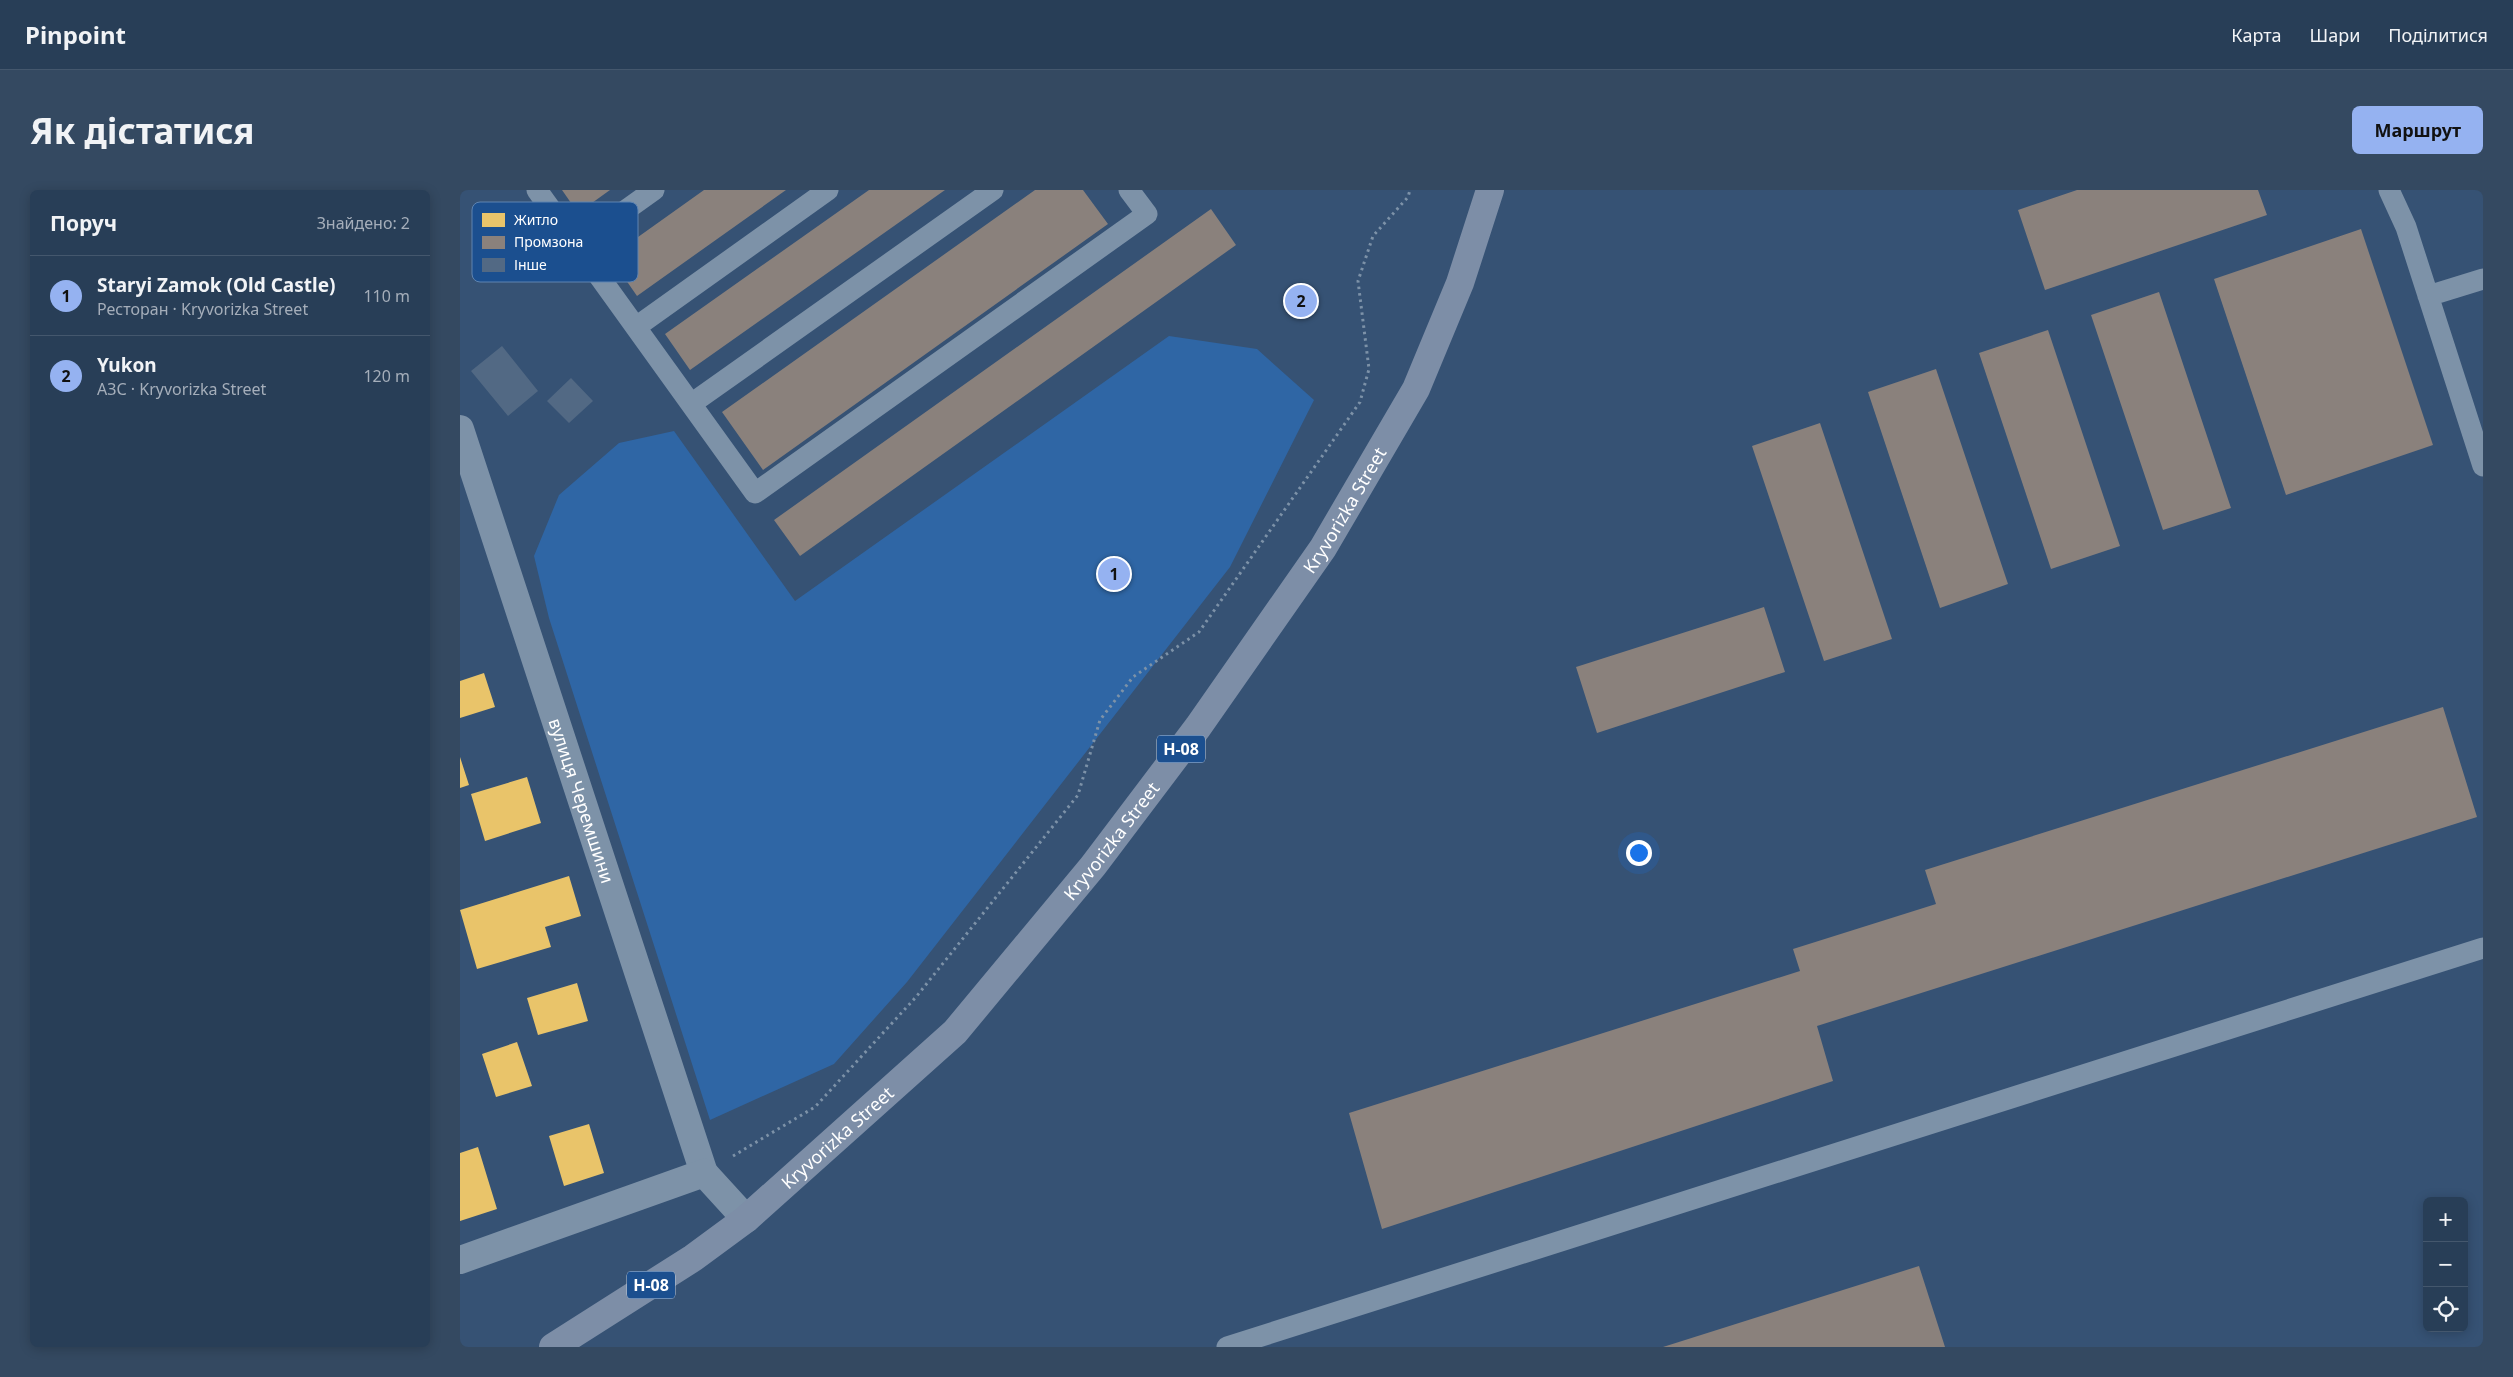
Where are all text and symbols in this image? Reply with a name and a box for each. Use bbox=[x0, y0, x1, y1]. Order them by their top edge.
text: Pinpoint bbox=[25, 18, 126, 51]
text: Карта bbox=[2231, 23, 2282, 47]
text: Шари bbox=[2310, 23, 2360, 47]
text: Поділитися bbox=[2388, 23, 2488, 47]
button: Маршрут bbox=[2352, 106, 2483, 154]
text: Як дістатися bbox=[30, 107, 255, 154]
legend bbox=[472, 202, 638, 282]
text: Поруч bbox=[50, 209, 117, 237]
text: Житло bbox=[514, 210, 558, 229]
text: Знайдено: 2 bbox=[317, 212, 410, 234]
text: Промзона bbox=[514, 232, 583, 251]
text: Інше bbox=[514, 255, 547, 274]
text: Staryi Zamok (Old Castle) bbox=[97, 272, 335, 298]
pin: 2 bbox=[1285, 282, 1317, 320]
text: 1 bbox=[61, 285, 71, 307]
text: 110 m bbox=[363, 285, 410, 307]
text: Ресторан · Kryvorizka Street bbox=[97, 298, 308, 320]
text: Yukon bbox=[97, 352, 157, 378]
text: 2 bbox=[61, 365, 71, 387]
text: 120 m bbox=[363, 365, 410, 387]
text: АЗС · Kryvorizka Street bbox=[97, 378, 266, 400]
street label: Kryvorizka Street bbox=[1297, 442, 1392, 578]
pin: 1 bbox=[1098, 555, 1130, 593]
street label: вулиця Черемшини bbox=[544, 715, 620, 886]
road number: Н-08 bbox=[1157, 736, 1205, 762]
street label: Kryvorizka Street bbox=[1058, 777, 1165, 905]
your location bbox=[1626, 840, 1652, 866]
street label: Kryvorizka Street bbox=[776, 1080, 899, 1194]
map controls bbox=[2423, 1197, 2468, 1332]
button: + bbox=[2423, 1197, 2468, 1242]
button: − bbox=[2423, 1242, 2468, 1287]
road number: Н-08 bbox=[627, 1272, 675, 1298]
button: locate bbox=[2423, 1287, 2468, 1332]

